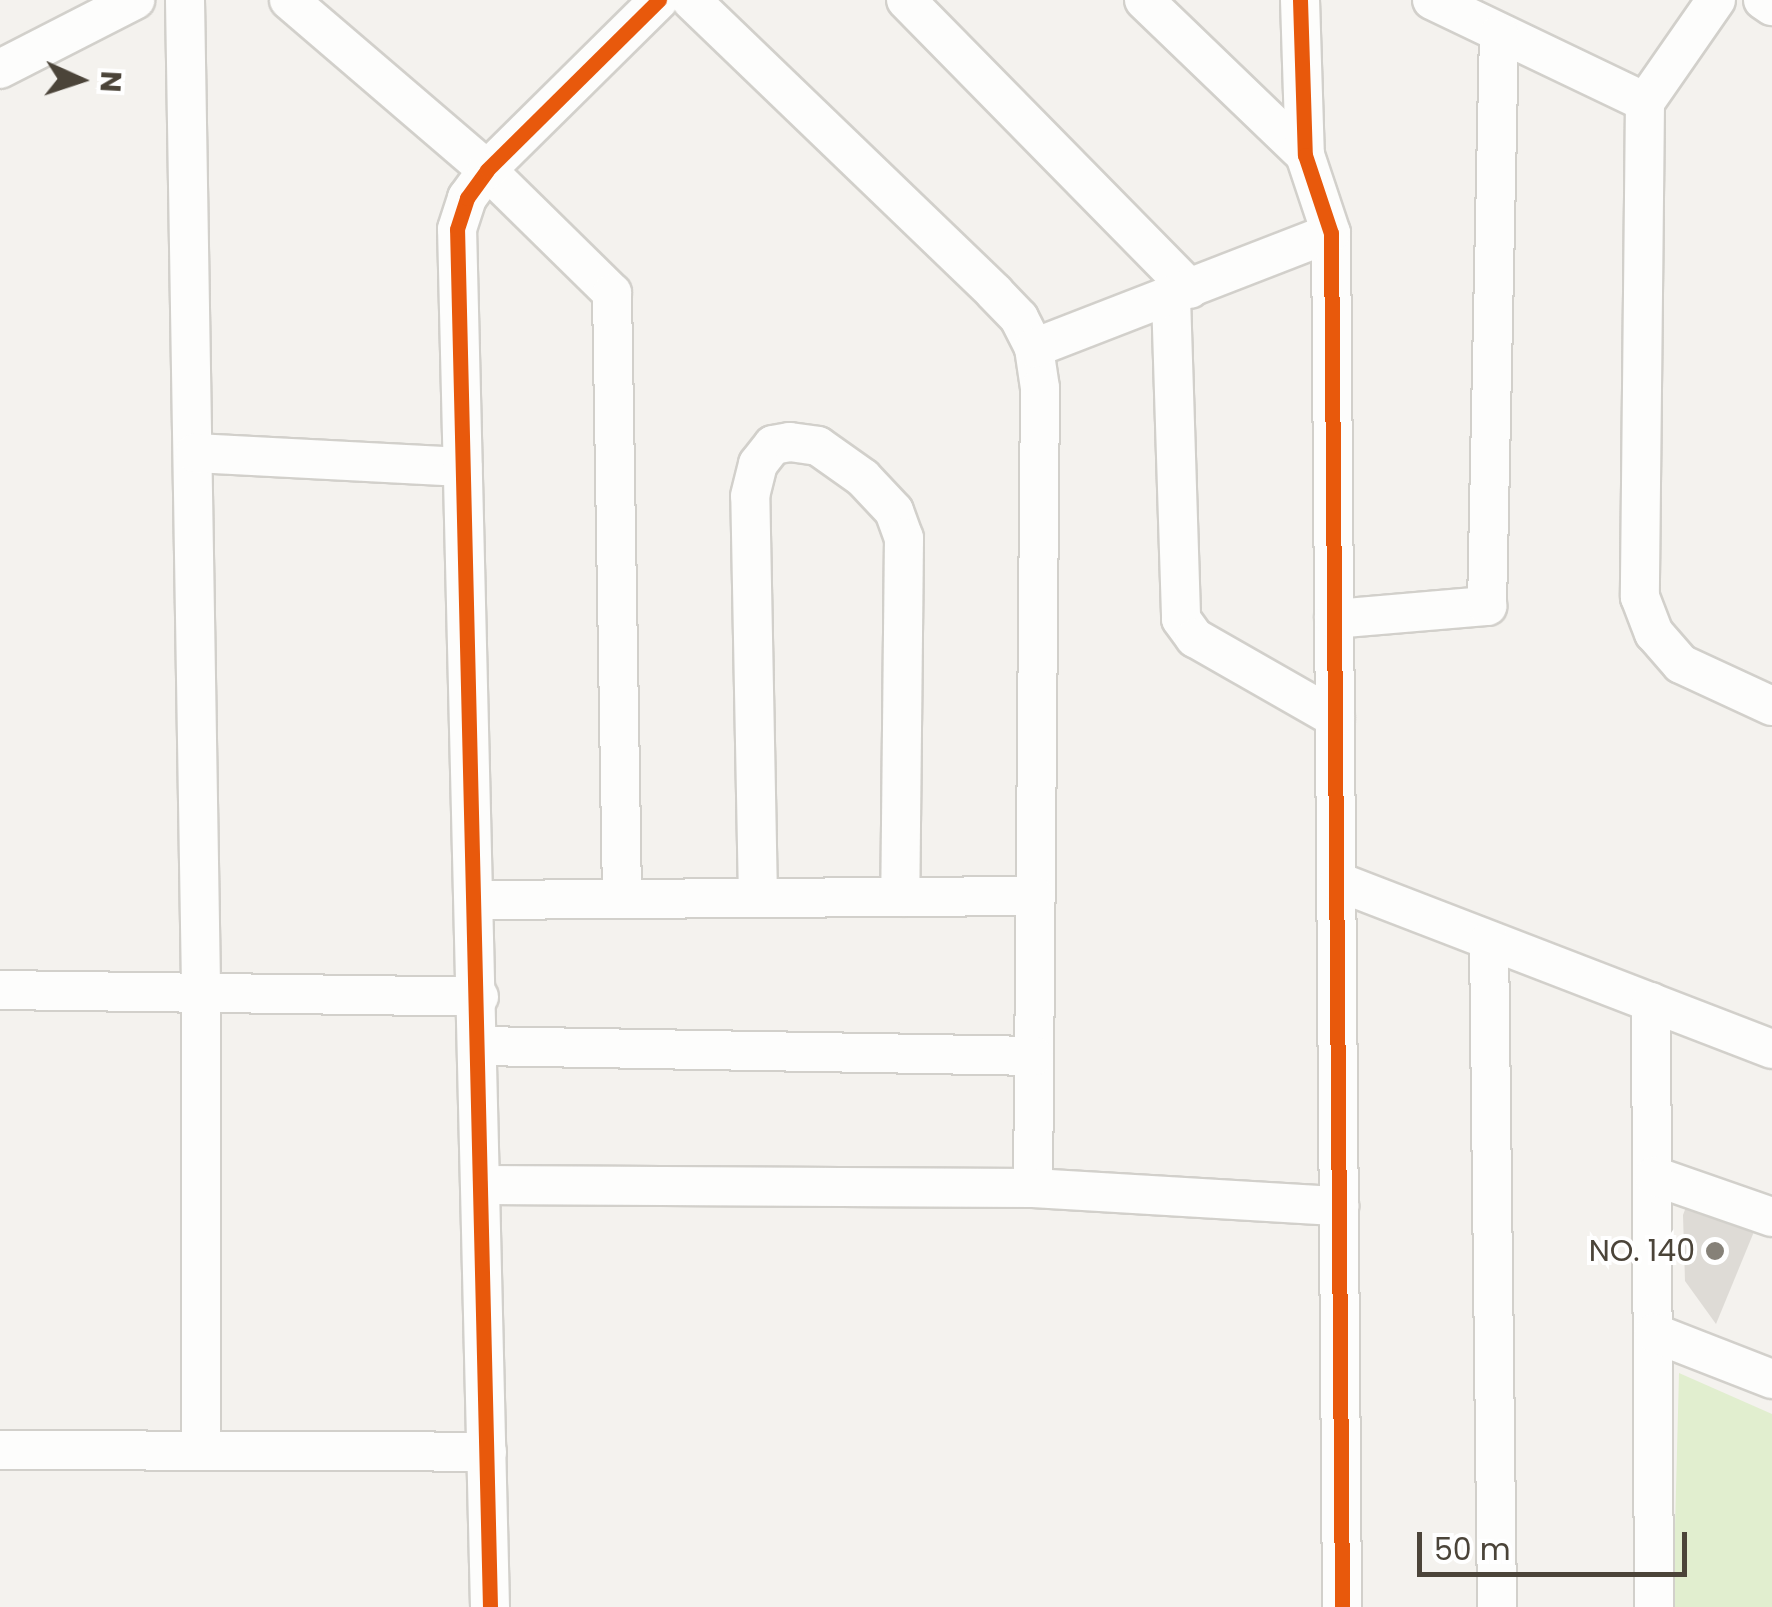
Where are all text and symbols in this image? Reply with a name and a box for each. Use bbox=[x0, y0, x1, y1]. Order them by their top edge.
north arrow bbox=[30, 30, 130, 130]
text: N bbox=[90, 70, 130, 93]
place label: NO. 140 bbox=[1589, 1233, 1695, 1269]
marker: NO. 140 bbox=[1704, 1240, 1726, 1262]
scale bar bbox=[1422, 1512, 1692, 1574]
text: 50 m bbox=[1434, 1528, 1511, 1571]

